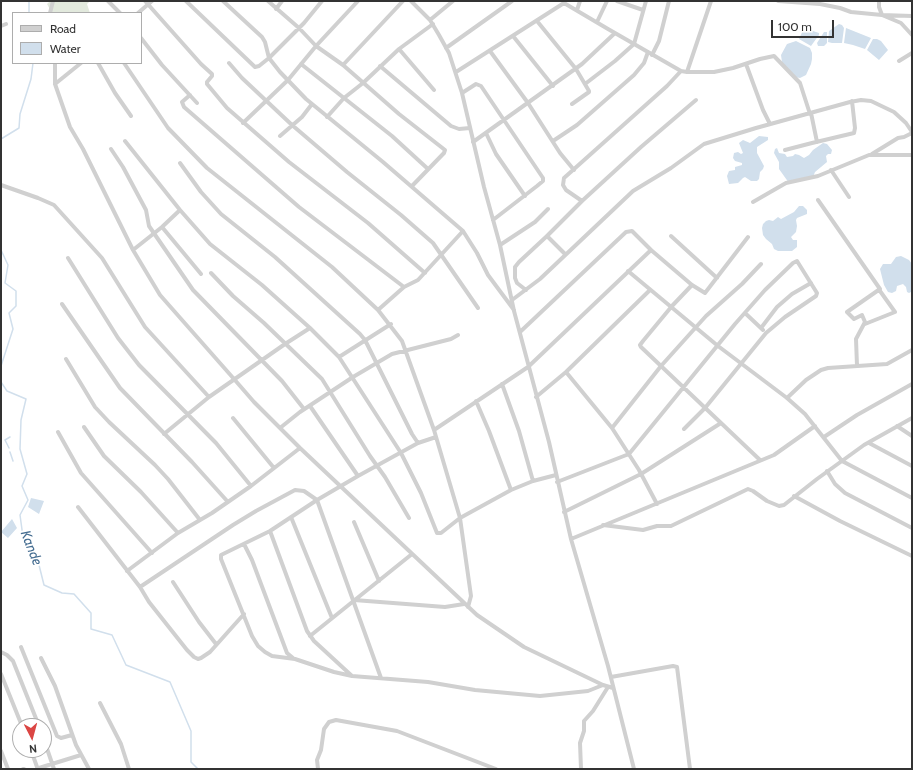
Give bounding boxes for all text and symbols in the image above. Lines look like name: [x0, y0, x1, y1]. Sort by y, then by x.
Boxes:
legend: [12, 12, 142, 64]
scale bar: [773, 12, 836, 38]
text: 100 m: [778, 19, 812, 34]
text: Road: [50, 21, 76, 36]
text: Water: [50, 41, 80, 56]
water label: Kande: [16, 528, 46, 568]
north arrow: [12, 718, 52, 758]
text: N: [29, 742, 38, 756]

